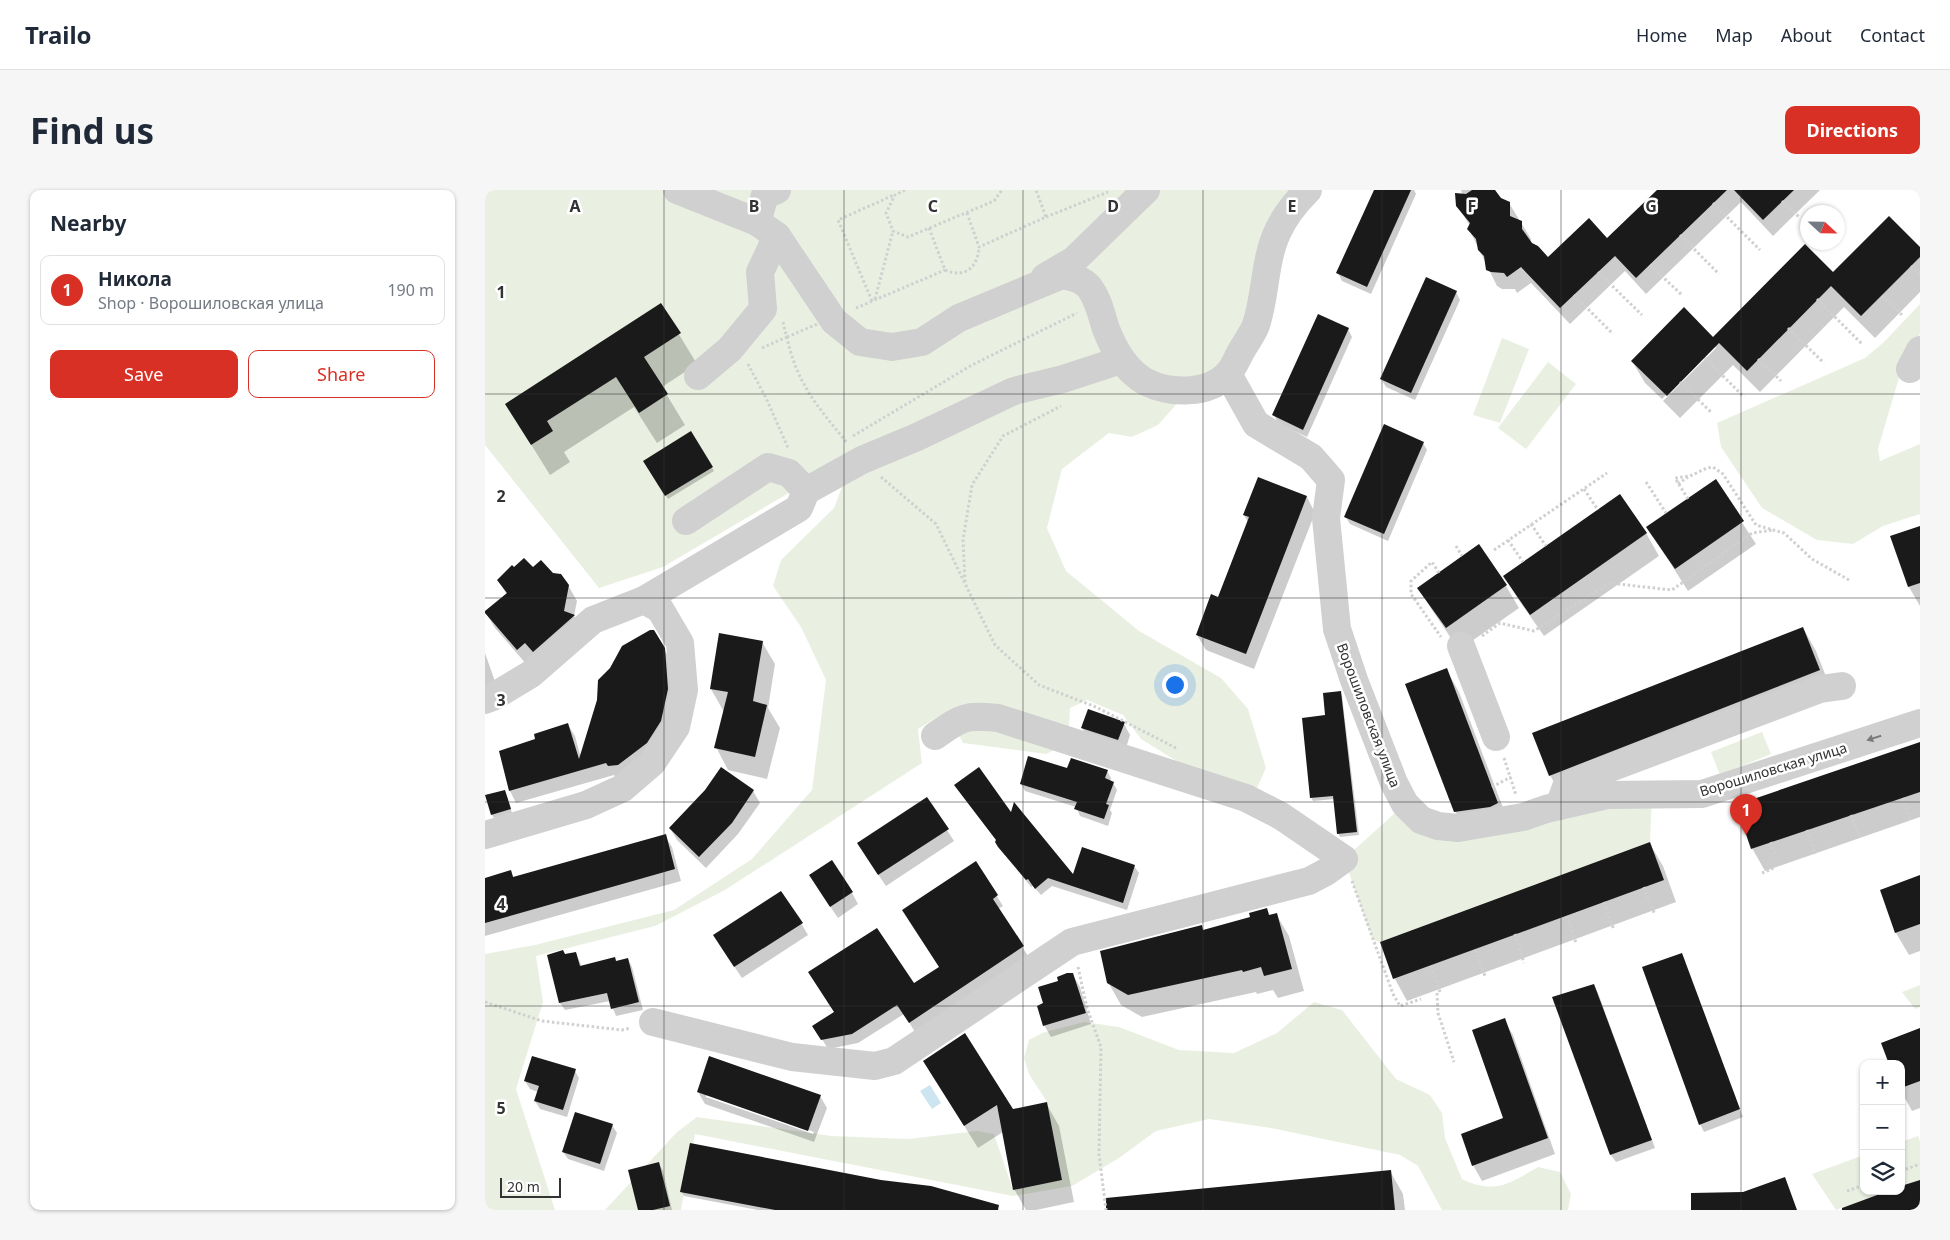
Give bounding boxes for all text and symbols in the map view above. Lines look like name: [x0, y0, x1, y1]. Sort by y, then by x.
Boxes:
text: Trailo: [25, 18, 92, 51]
text: Home: [1636, 23, 1687, 47]
text: Map: [1715, 23, 1753, 47]
text: About: [1781, 23, 1832, 47]
text: Contact: [1860, 23, 1925, 47]
button: Directions: [1785, 106, 1920, 154]
text: Find us: [30, 107, 154, 154]
text: A: [569, 195, 581, 217]
text: B: [749, 195, 759, 217]
text: C: [928, 195, 938, 217]
text: D: [1107, 195, 1119, 217]
text: E: [1288, 195, 1297, 217]
text: F: [1468, 195, 1476, 217]
text: G: [1645, 195, 1657, 217]
north arrow: [1800, 205, 1845, 250]
text: Nearby: [50, 209, 126, 237]
text: Никола: [98, 266, 172, 292]
text: 1: [62, 279, 72, 301]
text: 190 m: [387, 279, 434, 301]
text: 1: [496, 281, 506, 303]
text: Shop · Ворошиловская улица: [98, 292, 324, 314]
button: Save: [50, 350, 238, 398]
button: Share: [248, 350, 435, 398]
text: 2: [496, 485, 506, 507]
street label: Ворошиловская улица: [1333, 640, 1405, 790]
your location: [1162, 672, 1188, 698]
text: 3: [496, 689, 506, 711]
one-way arrow: [1866, 735, 1881, 742]
street label: Ворошиловская улица: [1697, 738, 1849, 800]
pin: 1: [1730, 794, 1762, 835]
text: 4: [496, 893, 506, 915]
map controls: [1860, 1060, 1905, 1195]
button: +: [1860, 1060, 1905, 1105]
text: 5: [496, 1097, 506, 1119]
button: −: [1860, 1105, 1905, 1150]
button: layers: [1860, 1150, 1905, 1195]
scale bar: [500, 1175, 561, 1198]
text: 20 m: [507, 1177, 540, 1196]

